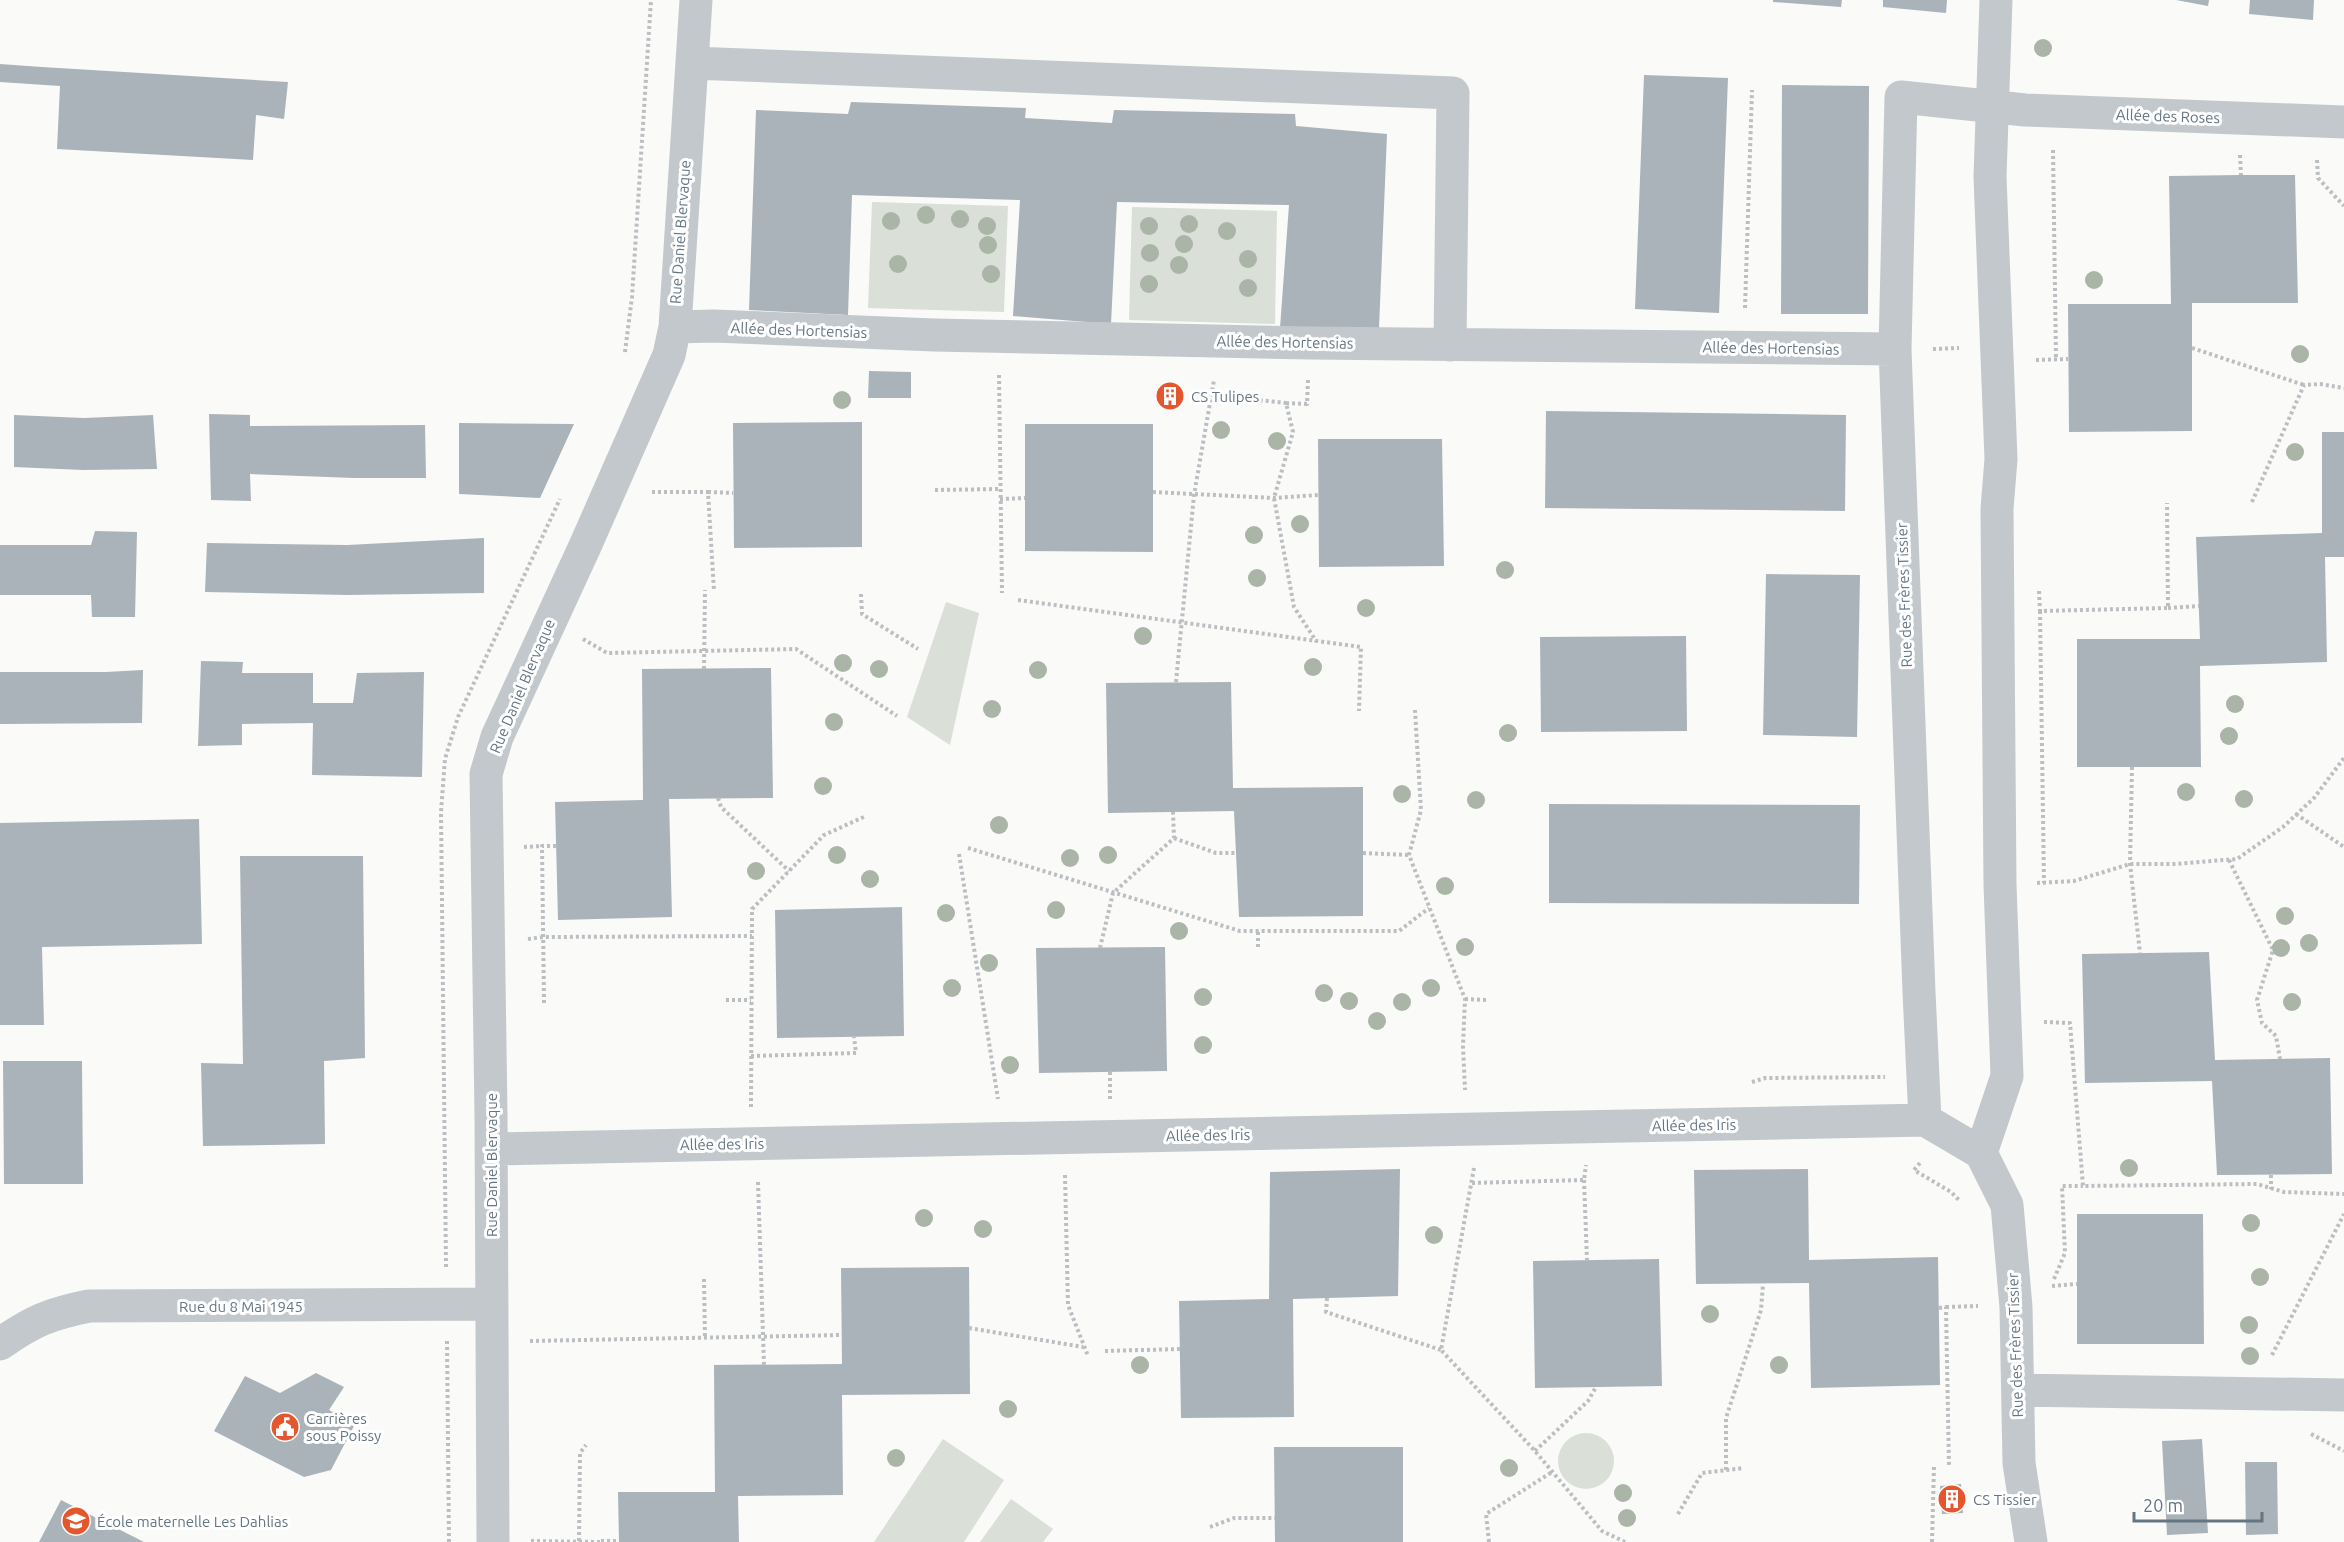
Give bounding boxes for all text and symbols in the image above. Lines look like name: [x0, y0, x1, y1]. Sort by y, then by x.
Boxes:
street label: Allée des Roses: [2116, 106, 2220, 126]
street label: Rue Daniel Blervaque: [666, 159, 694, 305]
street label: Allée des Hortensias: [730, 319, 868, 341]
street label: Allée des Hortensias: [1217, 332, 1353, 352]
street label: Allée des Hortensias: [1703, 338, 1839, 358]
building icon: CS Tulipes: [1154, 380, 1186, 412]
place label: CS Tulipes: [1191, 388, 1259, 405]
street label: Rue des Frères Tissier: [1893, 522, 1915, 668]
street label: Rue Daniel Blervaque: [486, 616, 558, 756]
street label: Rue Daniel Blervaque: [483, 1093, 500, 1237]
street label: Allée des Iris: [1652, 1116, 1736, 1134]
street label: Allée des Iris: [1166, 1126, 1250, 1144]
street label: Allée des Iris: [680, 1135, 764, 1153]
street label: Rue des Frères Tissier: [2004, 1272, 2026, 1418]
street label: Rue du 8 Mai 1945: [179, 1298, 303, 1315]
place label: Carrières sous Poissy: [306, 1410, 381, 1444]
public building icon: Carrières sous Poissy: [269, 1411, 301, 1443]
building icon: CS Tissier: [1936, 1483, 1968, 1515]
scale bar: [2134, 1485, 2262, 1523]
place label: CS Tissier: [1973, 1491, 2037, 1508]
text: 20 m: [2143, 1495, 2183, 1515]
school or university icon: École maternelle Les Dahlias: [60, 1505, 92, 1537]
place label: École maternelle Les Dahlias: [97, 1513, 288, 1530]

